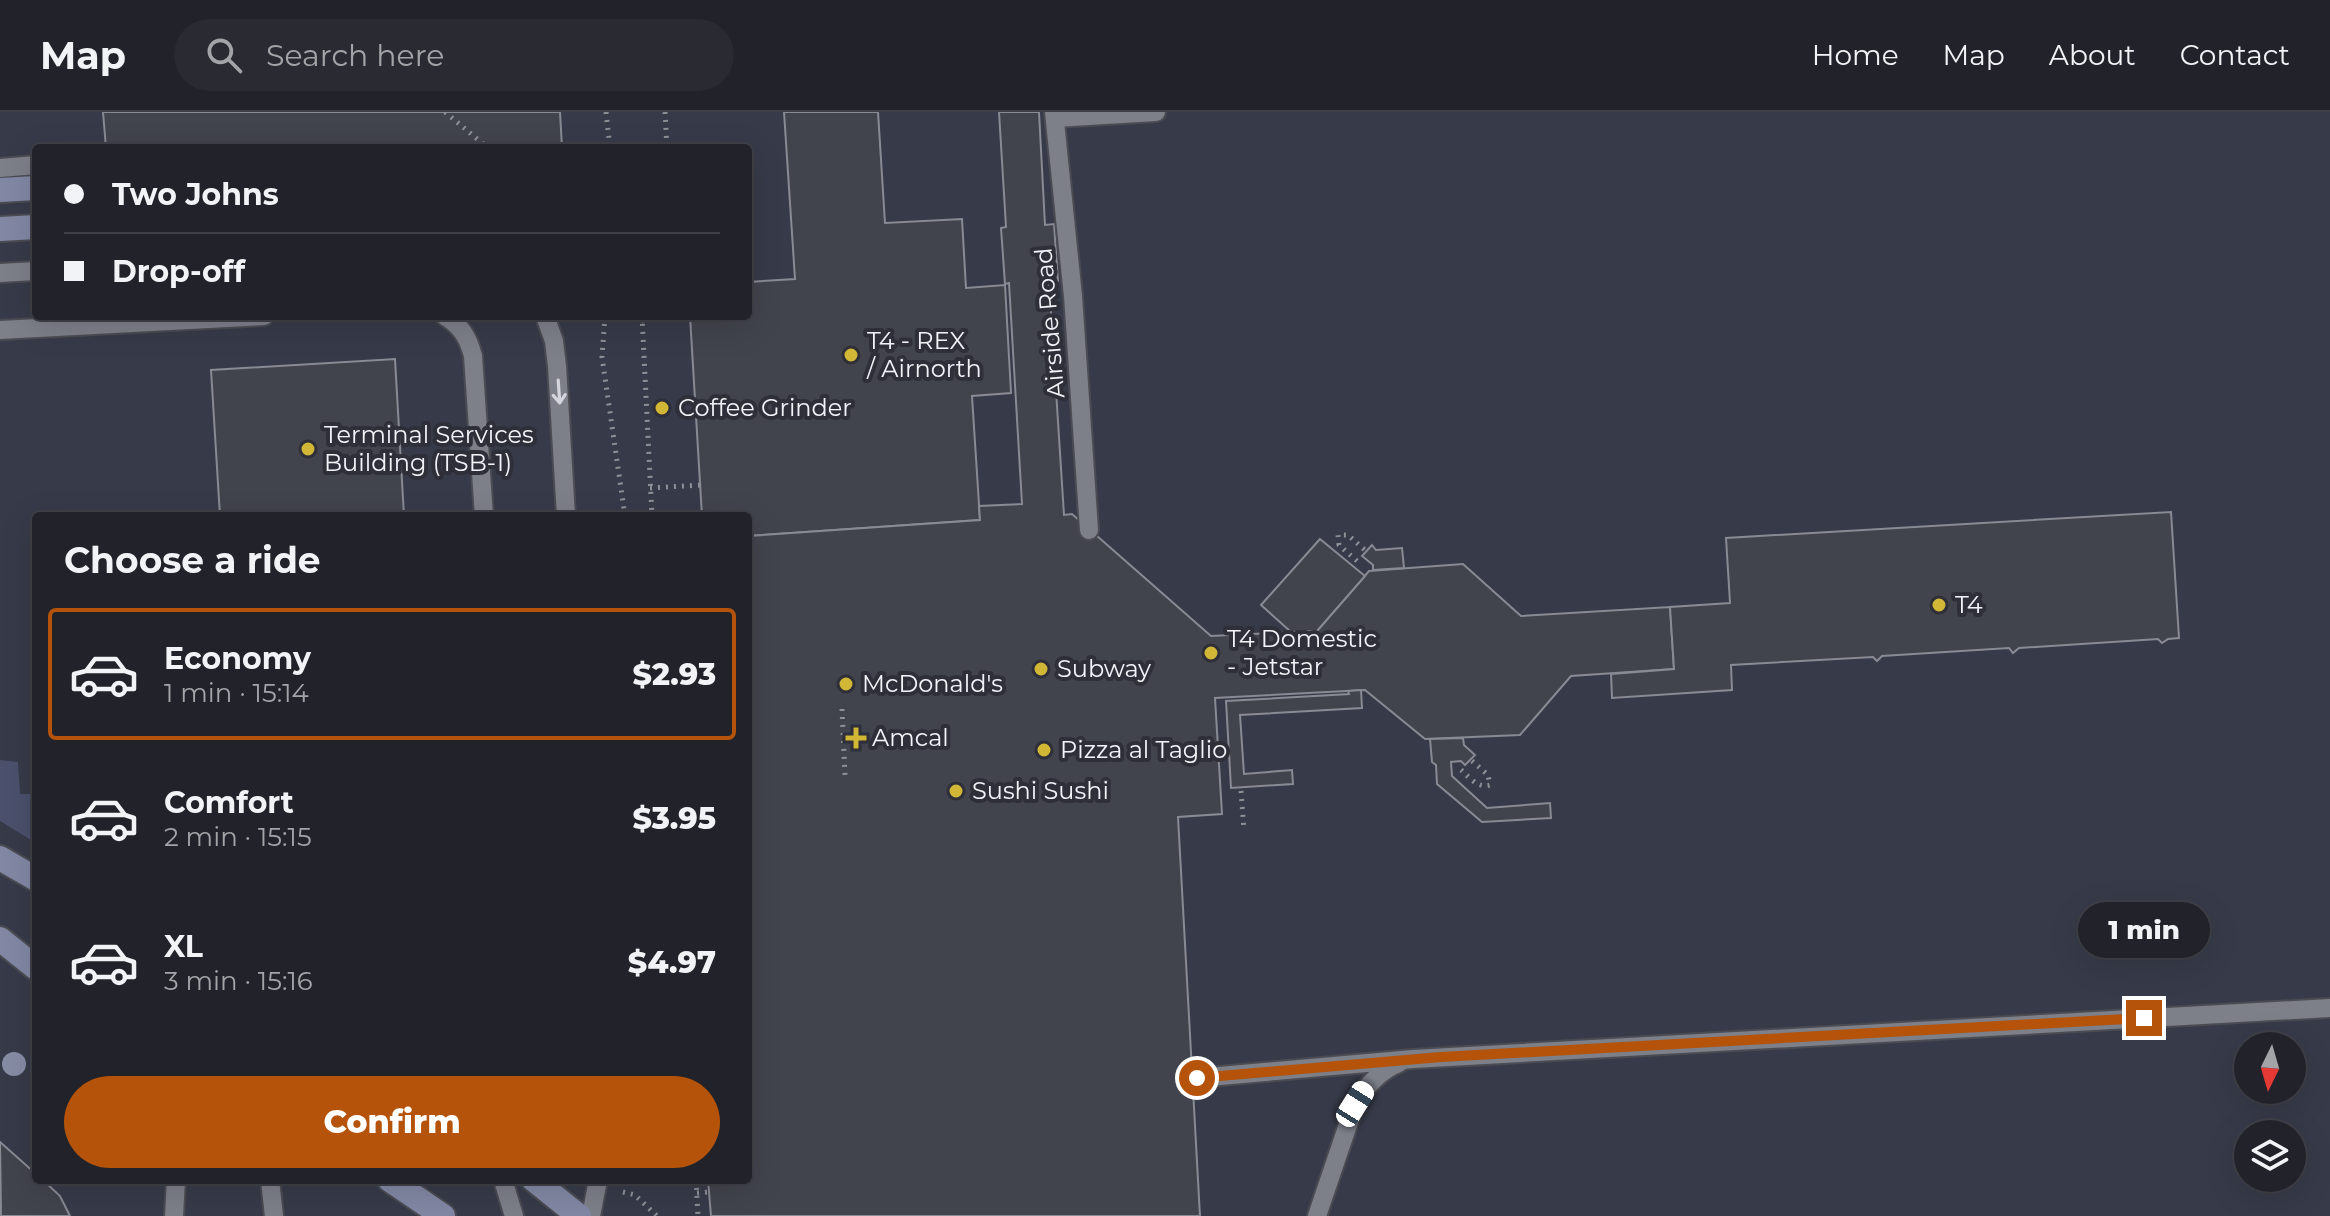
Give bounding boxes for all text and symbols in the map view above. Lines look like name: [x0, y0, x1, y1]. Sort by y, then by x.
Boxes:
search box: [174, 19, 734, 91]
text: Map: [40, 32, 126, 79]
icon: search: [202, 33, 246, 77]
text: Search here: [266, 37, 444, 74]
text: Home: [1812, 38, 1899, 72]
text: Map: [1943, 38, 2005, 72]
text: About: [2049, 38, 2136, 72]
text: Contact: [2180, 38, 2290, 72]
text: Two Johns: [112, 176, 279, 213]
street label: Airside Road: [1028, 246, 1071, 400]
text: Drop-off: [112, 253, 245, 290]
place label: T4 - REX / Airnorth: [866, 326, 982, 383]
marker: T4 - REX / Airnorth: [842, 346, 860, 364]
one-way arrow: [552, 378, 567, 405]
place label: Coffee Grinder: [678, 393, 852, 422]
marker: Coffee Grinder: [653, 399, 671, 417]
place label: Terminal Services Building (TSB-1): [324, 420, 534, 477]
marker: Terminal Services Building (TSB-1): [299, 440, 317, 458]
text: Choose a ride: [64, 538, 321, 582]
place label: T4: [1955, 590, 1983, 619]
marker: T4: [1930, 596, 1948, 614]
place label: T4 Domestic - Jetstar: [1227, 624, 1377, 681]
icon: car: [68, 638, 140, 710]
text: Economy: [164, 640, 311, 677]
marker: T4 Domestic - Jetstar: [1202, 644, 1220, 662]
place label: Subway: [1057, 654, 1151, 683]
text: $2.93: [633, 656, 716, 693]
marker: Subway: [1032, 660, 1050, 678]
place label: McDonald's: [862, 669, 1003, 698]
marker: McDonald's: [837, 675, 855, 693]
text: 1 min · 15:14: [164, 677, 309, 709]
place label: Amcal: [872, 723, 949, 752]
marker: Amcal: [847, 729, 865, 747]
place label: Pizza al Taglio: [1060, 735, 1227, 764]
marker: Pizza al Taglio: [1035, 741, 1053, 759]
place label: Sushi Sushi: [972, 776, 1109, 805]
icon: car: [68, 782, 140, 854]
marker: Sushi Sushi: [947, 782, 965, 800]
text: Comfort: [164, 784, 294, 821]
text: $3.95: [632, 800, 716, 837]
text: 2 min · 15:15: [164, 821, 312, 853]
callout: 1 min: [2078, 902, 2210, 958]
text: 1 min: [2108, 914, 2180, 946]
icon: car: [68, 926, 140, 998]
text: XL: [164, 928, 203, 965]
text: $4.97: [628, 944, 716, 981]
text: 3 min · 15:16: [164, 965, 313, 997]
route end: [2126, 1000, 2162, 1036]
north arrow: [2234, 1032, 2306, 1104]
map controls: [2234, 1032, 2306, 1192]
route start: [1179, 1060, 1215, 1096]
button: Confirm: [64, 1076, 720, 1168]
car: [1332, 1077, 1378, 1131]
button: layers: [2234, 1120, 2306, 1192]

